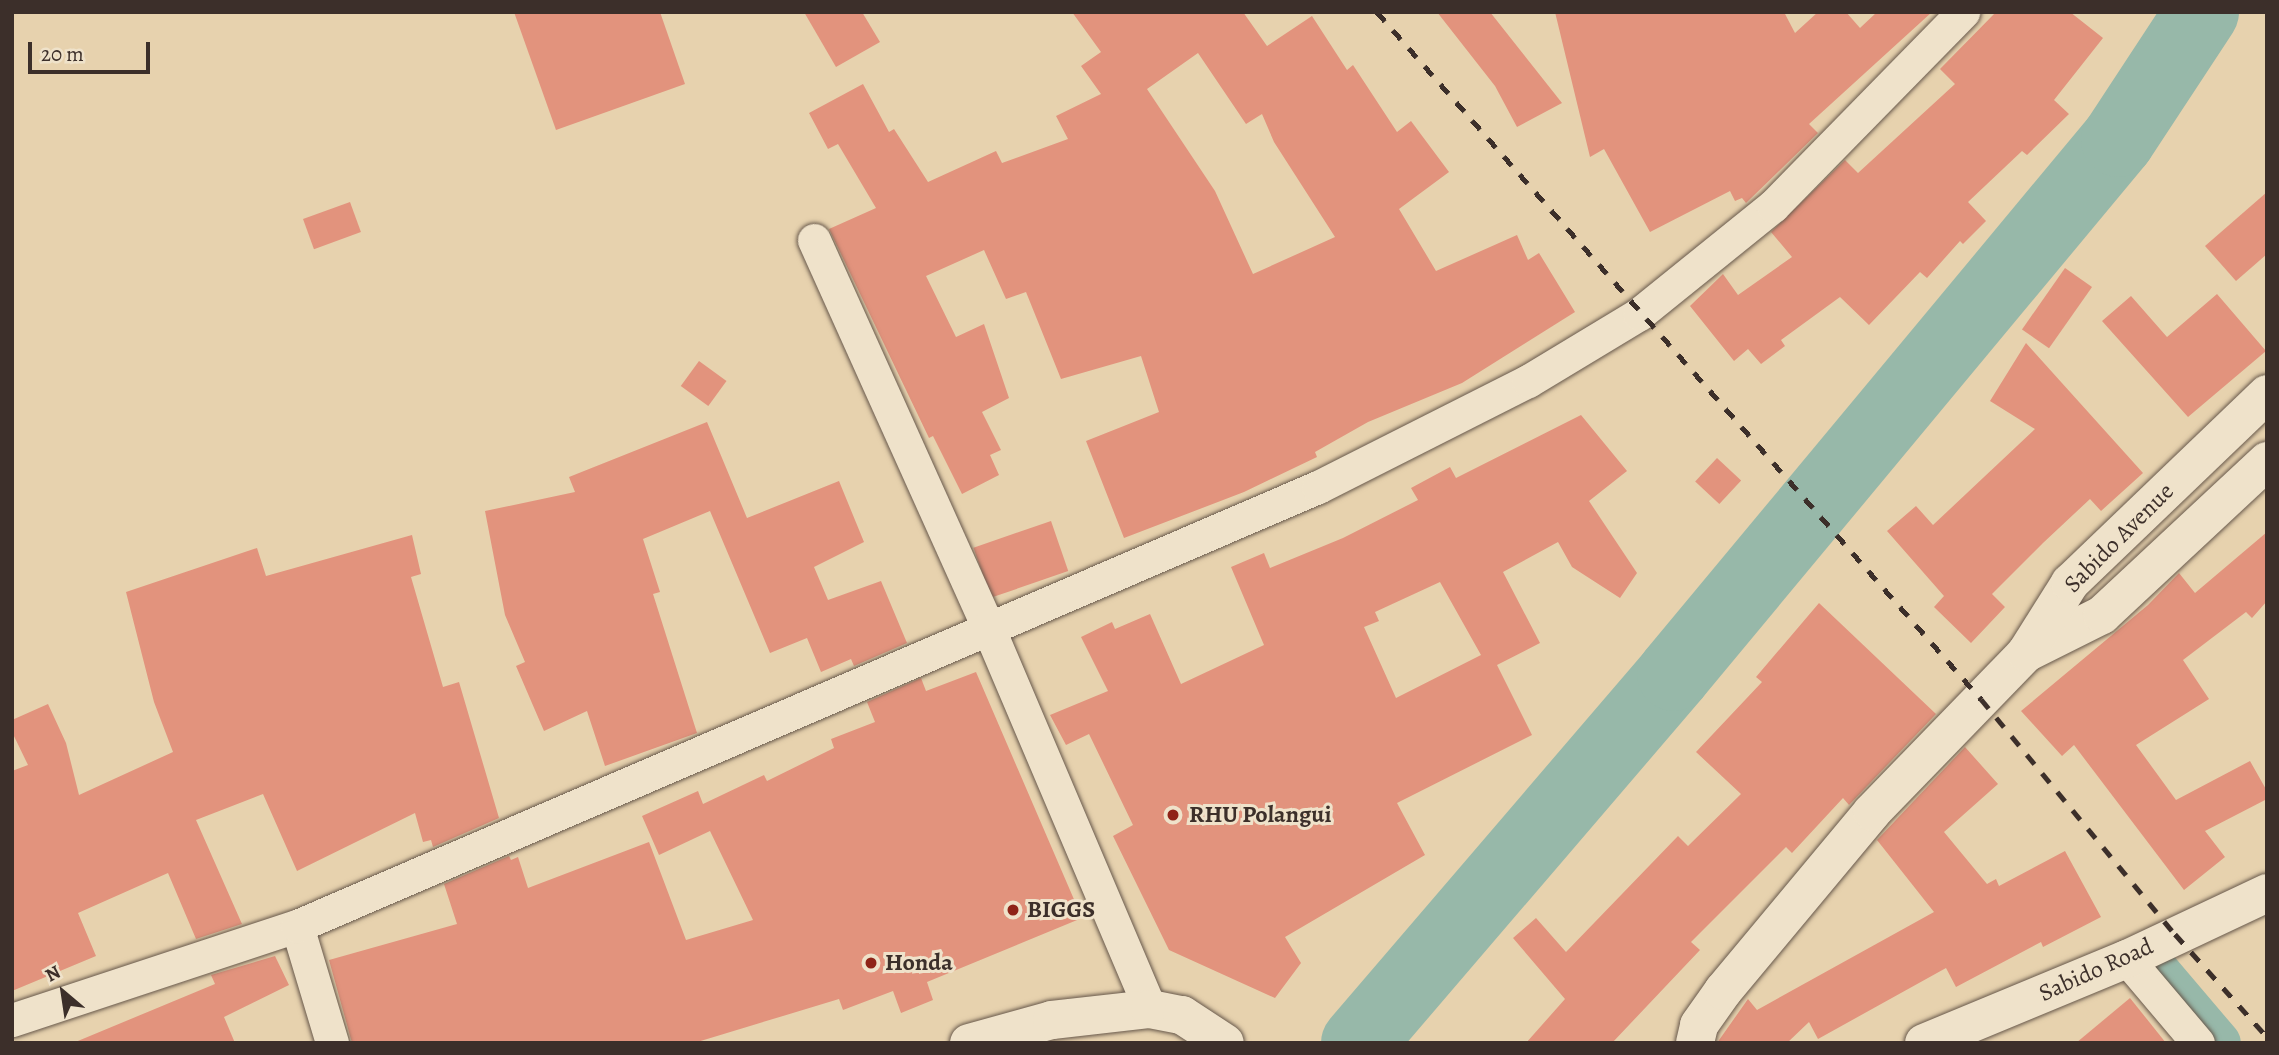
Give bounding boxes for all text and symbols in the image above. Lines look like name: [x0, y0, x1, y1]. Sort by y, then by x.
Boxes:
scale bar: [32, 28, 154, 72]
text: 20 m: [41, 40, 84, 68]
street label: Sabido Avenue: [2058, 477, 2180, 599]
place label: RHU Polangui: [1189, 801, 1331, 829]
marker: RHU Polangui: [1163, 805, 1183, 825]
place label: BIGGS: [1027, 896, 1095, 924]
marker: BIGGS: [1005, 902, 1021, 918]
street label: Sabido Road: [2034, 932, 2158, 1008]
place label: Honda: [885, 949, 953, 977]
marker: Honda: [863, 955, 879, 971]
north arrow: [28, 957, 98, 1027]
text: N: [40, 959, 65, 988]

